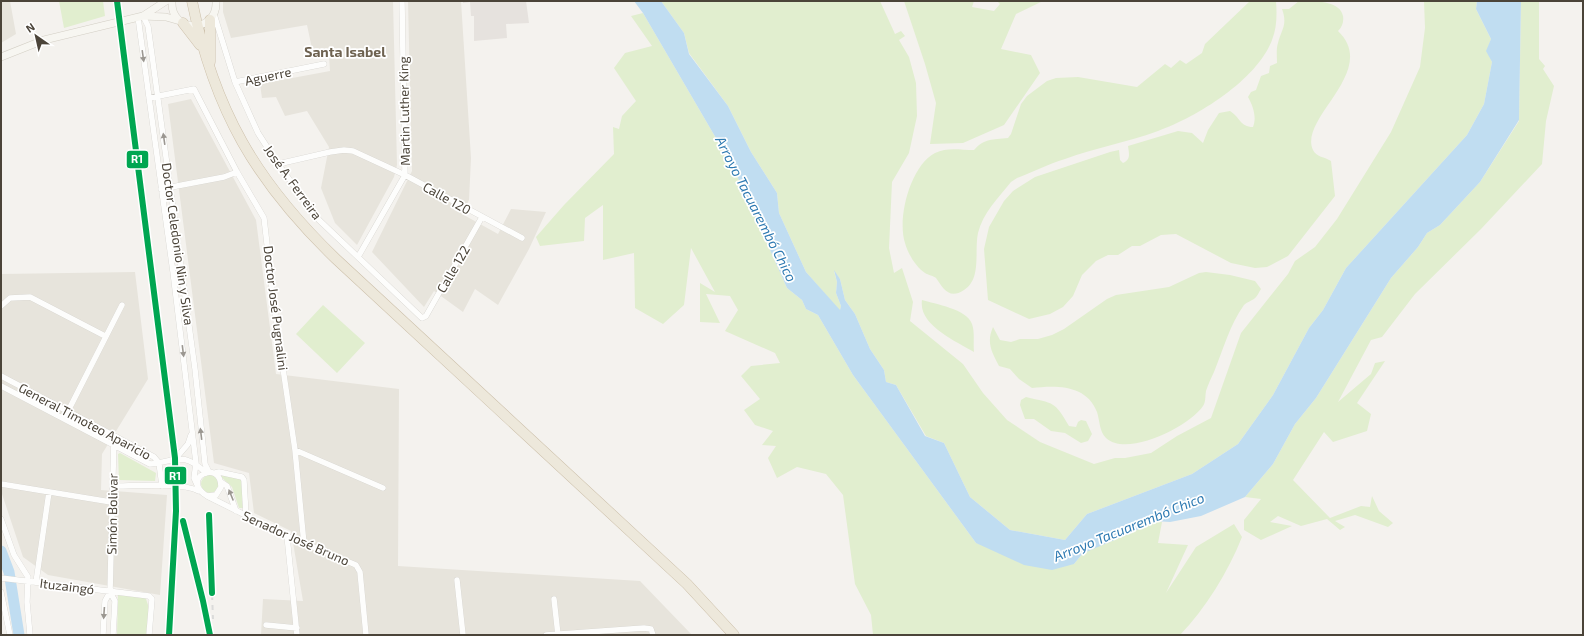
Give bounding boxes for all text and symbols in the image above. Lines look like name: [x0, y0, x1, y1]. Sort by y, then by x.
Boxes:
north arrow: [16, 16, 56, 56]
text: N: [23, 20, 37, 35]
district label: Santa Isabel: [304, 43, 386, 60]
one-way arrow: [140, 50, 146, 62]
street label: Martin Luther King: [395, 56, 413, 166]
street label: Aguerre: [243, 63, 293, 89]
water label: Arroyo Tacuarembó Chico: [712, 132, 801, 285]
one-way arrow: [161, 133, 167, 145]
street label: José A. Ferreira: [261, 141, 325, 223]
line badge: R1: [126, 150, 149, 169]
text: R1: [131, 152, 143, 165]
street label: Doctor Celedonio Nin y Silva: [159, 162, 197, 326]
street label: Calle 120: [420, 178, 474, 218]
street label: Calle 122: [433, 243, 473, 295]
street label: Doctor José Pugnalini: [260, 245, 292, 371]
one-way arrow: [180, 345, 186, 358]
street label: General Timoteo Aparicio: [16, 379, 154, 463]
one-way arrow: [198, 428, 204, 440]
line badge: R1: [164, 466, 187, 485]
text: R1: [169, 469, 181, 482]
street label: Simón Bolivar: [103, 473, 121, 555]
one-way arrow: [227, 488, 233, 500]
water label: Arroyo Tacuarembó Chico: [1050, 488, 1207, 565]
street label: Senador José Bruno: [240, 507, 352, 569]
street label: Ituzaingó: [39, 575, 95, 597]
one-way arrow: [101, 607, 108, 619]

